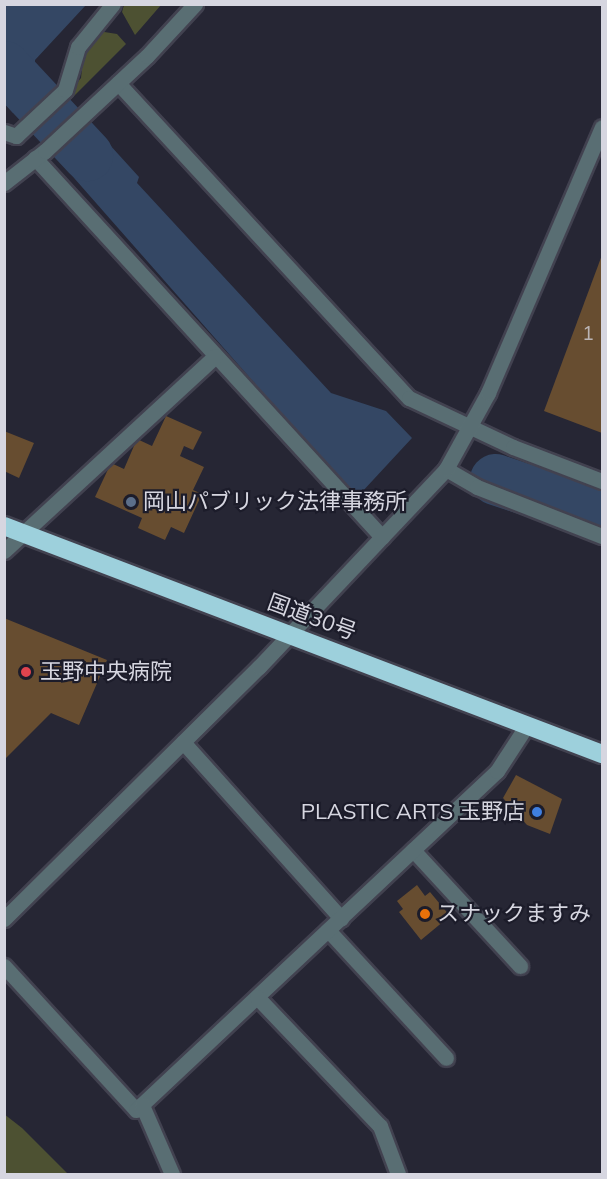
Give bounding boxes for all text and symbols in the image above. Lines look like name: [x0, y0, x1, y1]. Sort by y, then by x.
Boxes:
house number: 1: [582, 320, 594, 344]
place label: 岡山パブリック法律事務所: [143, 489, 407, 515]
marker: 岡山パブリック法律事務所: [124, 495, 138, 509]
street label: 国道30号: [264, 589, 360, 645]
place label: 玉野中央病院: [40, 659, 172, 685]
marker: 玉野中央病院: [17, 663, 35, 681]
place label: PLASTIC ARTS 玉野店: [301, 799, 525, 825]
marker: PLASTIC ARTS 玉野店: [530, 805, 544, 819]
place label: スナックますみ: [437, 901, 591, 927]
marker: スナックますみ: [418, 907, 432, 921]

